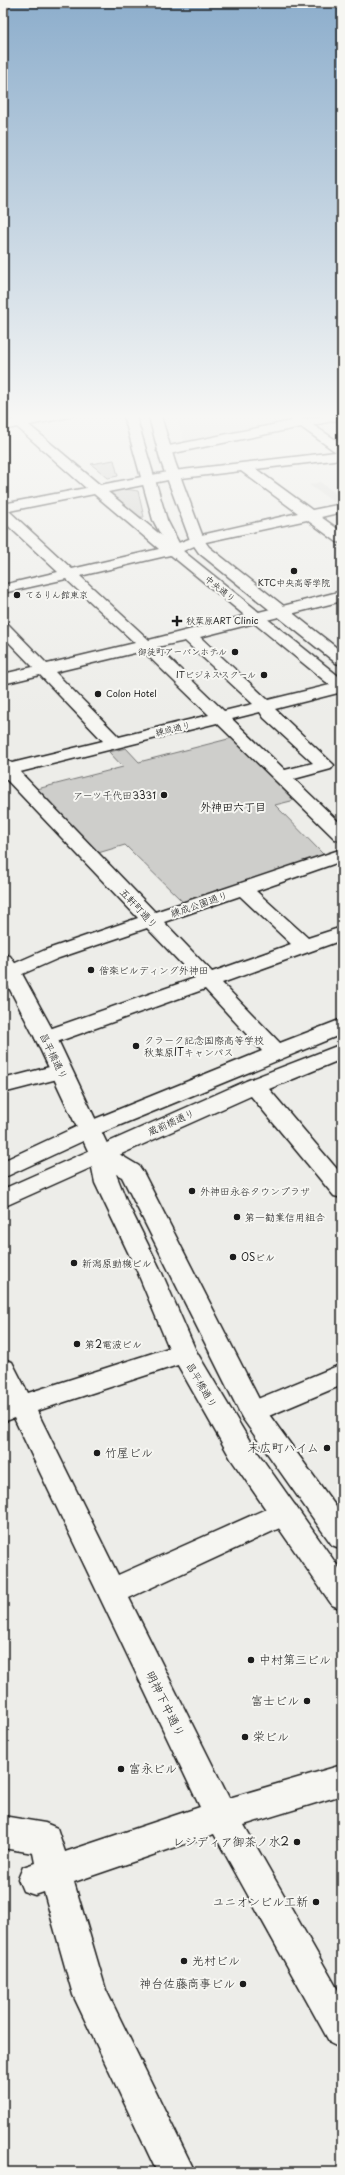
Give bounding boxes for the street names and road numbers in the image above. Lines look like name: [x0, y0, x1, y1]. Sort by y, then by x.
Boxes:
street label: 中央通り: [202, 571, 239, 605]
street label: 練成通り: [154, 717, 192, 739]
street label: 五軒町通り: [117, 884, 162, 931]
street label: 練成公園通り: [168, 887, 230, 920]
street label: 昌平橋通り: [37, 1030, 72, 1082]
street label: 蔵前橋通り: [145, 1105, 197, 1139]
street label: 昌平橋通り: [183, 1359, 221, 1410]
street label: 明神下中通り: [142, 1667, 190, 1740]

